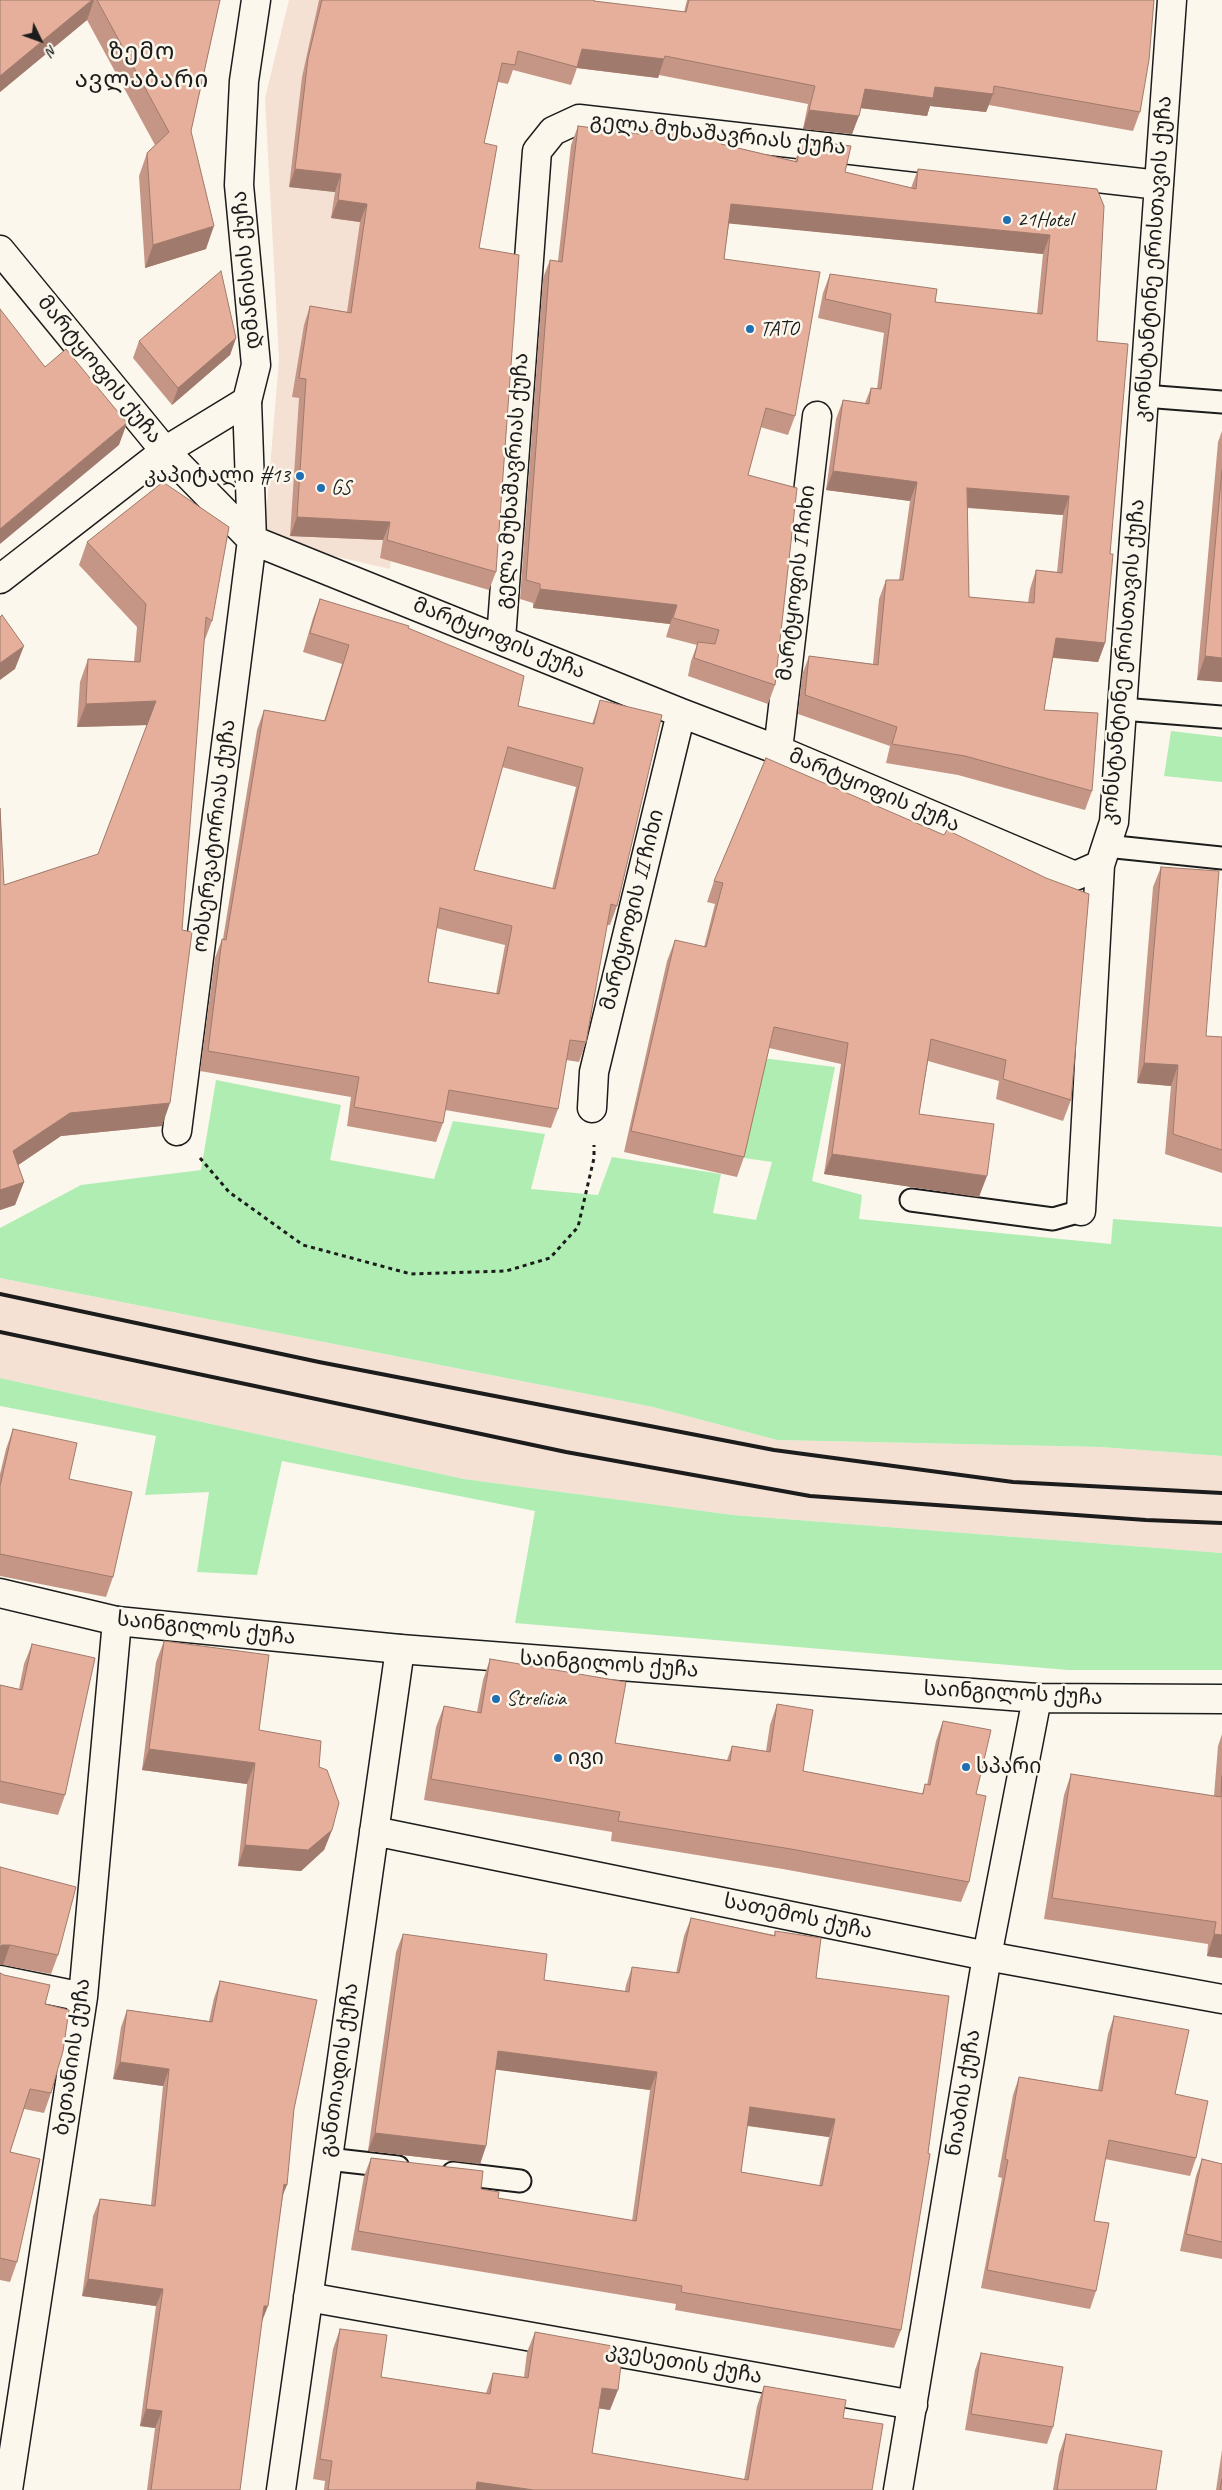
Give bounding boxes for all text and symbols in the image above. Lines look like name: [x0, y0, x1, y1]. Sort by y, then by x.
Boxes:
north arrow: [15, 15, 65, 65]
district label: ზემო ავლაბარი: [74, 39, 210, 95]
text: N: [42, 41, 61, 59]
street label: კონსტანტინე ერისთავის ქუჩა: [1130, 95, 1178, 423]
street label: გელა მუხაშავრიას ქუჩა: [589, 109, 847, 161]
street label: დმანისის ქუჩა: [228, 190, 266, 350]
place label: 21Hotel: [1017, 207, 1072, 233]
marker: 21Hotel: [1001, 214, 1013, 226]
street label: მარტყოფის ქუჩა: [31, 291, 167, 449]
place label: TATO: [760, 316, 798, 342]
marker: TATO: [744, 323, 756, 335]
street label: გელა მუხაშავრიას ქუჩა: [491, 352, 535, 610]
place label: კაპიტალი #13: [144, 463, 290, 489]
marker: კაპიტალი #13: [294, 470, 306, 482]
place label: GS: [331, 475, 351, 501]
marker: GS: [315, 482, 327, 494]
street label: მარტყოფის I ჩიხი: [772, 484, 822, 682]
street label: კონსტანტინე ერისთავის ქუჩა: [1097, 498, 1151, 826]
street label: მარტყოფის ქუჩა: [409, 593, 589, 685]
street label: ობსერვატორიას ქუჩა: [188, 718, 242, 954]
street label: მარტყოფის ქუჩა: [785, 744, 963, 838]
street label: მარტყოფის II ჩიხი: [596, 807, 670, 1013]
street label: საინგილოს ქუჩა: [116, 1607, 296, 1651]
street label: საინგილოს ქუჩა: [519, 1646, 699, 1684]
street label: საინგილოს ქუჩა: [923, 1677, 1103, 1711]
place label: Strelicia: [506, 1686, 566, 1712]
marker: Strelicia: [490, 1693, 502, 1705]
place label: ივი: [568, 1745, 604, 1771]
marker: ივი: [552, 1752, 564, 1764]
place label: სპარი: [976, 1754, 1041, 1780]
marker: სპარი: [960, 1761, 972, 1773]
street label: სათემოს ქუჩა: [721, 1889, 875, 1945]
street label: ბეთანიის ქუჩა: [49, 1977, 97, 2137]
street label: განთიადის ქუჩა: [315, 1981, 365, 2159]
street label: ნიაბის ქუჩა: [942, 2028, 986, 2158]
street label: კვესეთის ქუჩა: [604, 2338, 764, 2390]

